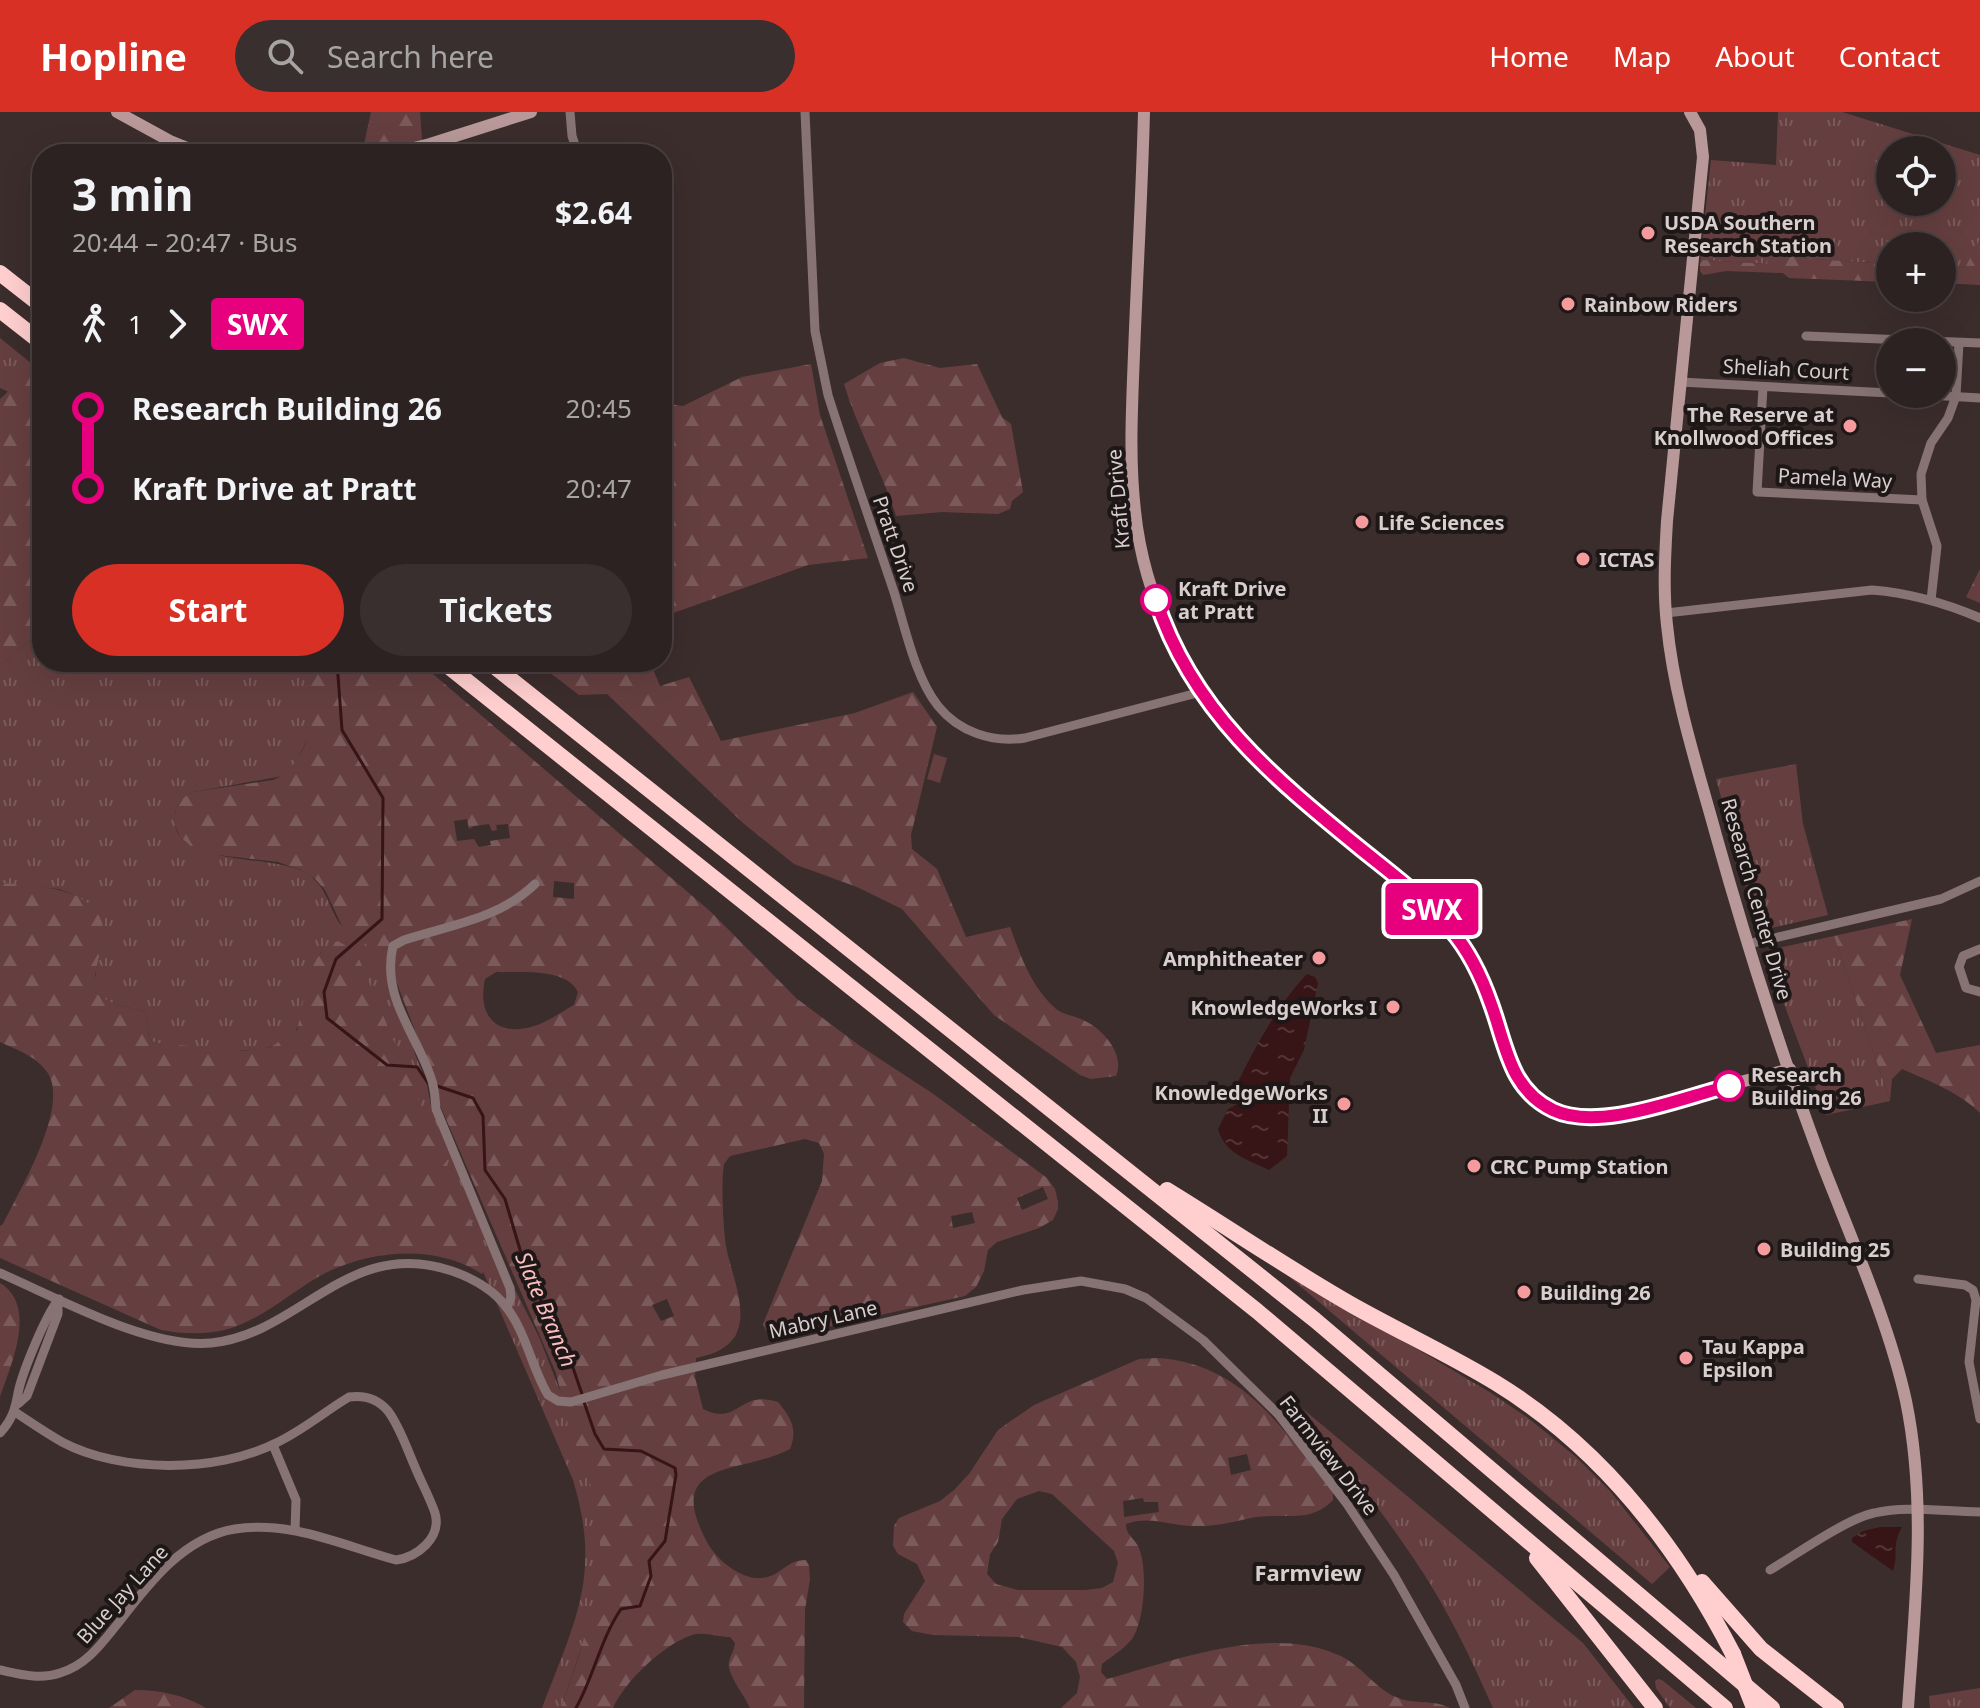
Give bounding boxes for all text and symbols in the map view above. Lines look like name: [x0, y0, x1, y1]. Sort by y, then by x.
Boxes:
search box: [235, 20, 795, 92]
text: Hopline: [40, 30, 187, 82]
icon: search: [263, 34, 307, 78]
text: Search here: [327, 36, 494, 77]
text: Home: [1489, 37, 1569, 75]
text: Map: [1613, 37, 1671, 75]
text: About: [1715, 37, 1795, 75]
text: Contact: [1839, 37, 1940, 75]
map controls: [1876, 136, 1956, 408]
button: locate: [1876, 136, 1956, 216]
text: 3 min: [72, 164, 193, 224]
text: $2.64: [555, 192, 632, 233]
place label: USDA Southern Research Station: [1664, 209, 1832, 259]
text: 20:44 – 20:47 · Bus: [72, 224, 297, 260]
marker: USDA Southern Research Station: [1639, 224, 1657, 242]
button: +: [1876, 232, 1956, 312]
place label: Rainbow Riders: [1584, 291, 1738, 318]
marker: Rainbow Riders: [1559, 295, 1577, 313]
icon: walk: [72, 302, 116, 346]
icon: forward: [155, 302, 199, 346]
text: SWX: [227, 305, 288, 343]
text: 1: [128, 306, 143, 342]
button: −: [1876, 328, 1956, 408]
street label: Sheliah Court: [1722, 352, 1850, 386]
text: Research Building 26: [132, 388, 442, 429]
text: 20:45: [566, 390, 632, 426]
place label: The Reserve at Knollwood Offices: [1654, 401, 1834, 451]
marker: The Reserve at Knollwood Offices: [1841, 417, 1859, 435]
street label: Kraft Drive: [1100, 448, 1136, 550]
street label: Pamela Way: [1777, 462, 1894, 495]
text: Kraft Drive at Pratt: [132, 468, 417, 509]
text: 20:47: [566, 470, 632, 506]
street label: Pratt Drive: [867, 492, 925, 596]
place label: Life Sciences: [1378, 509, 1505, 536]
marker: Life Sciences: [1353, 513, 1371, 531]
place label: ICTAS: [1599, 546, 1655, 573]
marker: ICTAS: [1574, 550, 1592, 568]
button: Start: [72, 564, 344, 656]
button: Tickets: [360, 564, 632, 656]
place label: Kraft Drive at Pratt: [1178, 575, 1286, 625]
marker: Kraft Drive at Pratt: [1141, 585, 1171, 615]
street label: Research Center Drive: [1715, 795, 1799, 1003]
line badge: SWX: [1386, 883, 1478, 935]
text: SWX: [1401, 890, 1463, 928]
place label: Amphitheater: [1163, 945, 1303, 972]
marker: Amphitheater: [1310, 949, 1328, 967]
place label: KnowledgeWorks I: [1191, 994, 1377, 1021]
marker: KnowledgeWorks I: [1384, 998, 1402, 1016]
place label: Research Building 26: [1751, 1061, 1862, 1111]
marker: Research Building 26: [1714, 1071, 1744, 1101]
place label: KnowledgeWorks II: [1155, 1079, 1328, 1129]
marker: KnowledgeWorks II: [1335, 1095, 1353, 1113]
place label: CRC Pump Station: [1490, 1153, 1669, 1180]
marker: CRC Pump Station: [1465, 1157, 1483, 1175]
place label: Building 25: [1780, 1236, 1891, 1263]
marker: Building 25: [1755, 1240, 1773, 1258]
water label: Slate Branch: [509, 1247, 585, 1371]
place label: Building 26: [1540, 1279, 1651, 1306]
marker: Building 26: [1515, 1283, 1533, 1301]
street label: Mabry Lane: [766, 1293, 880, 1345]
place label: Tau Kappa Epsilon: [1702, 1333, 1805, 1383]
marker: Tau Kappa Epsilon: [1677, 1349, 1695, 1367]
street label: Farmview Drive: [1274, 1390, 1384, 1520]
street label: Blue Jay Lane: [70, 1539, 174, 1649]
district label: Farmview: [1254, 1557, 1362, 1587]

